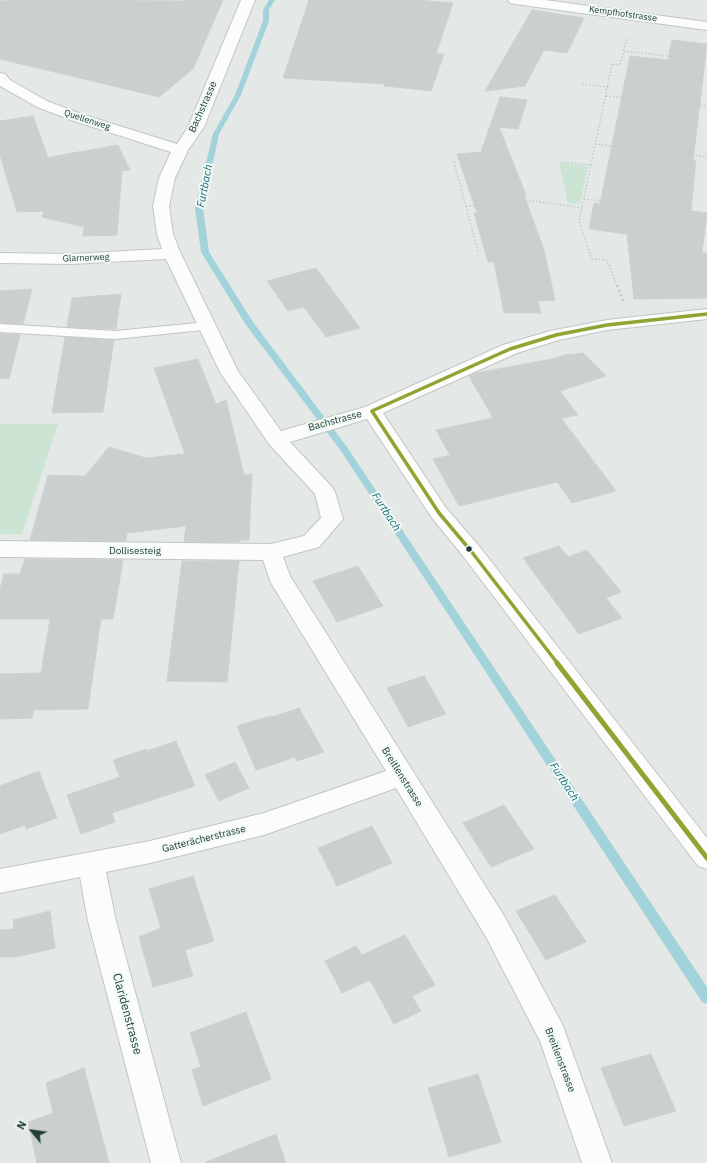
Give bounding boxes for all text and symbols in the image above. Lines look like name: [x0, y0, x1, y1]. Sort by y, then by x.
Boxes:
street label: Kempfhofstrasse: [588, 4, 658, 24]
street label: Bachstrasse: [186, 79, 220, 135]
street label: Quellenweg: [63, 107, 111, 133]
water label: Furtbach: [194, 163, 216, 209]
street label: Glarnerweg: [62, 252, 110, 264]
street label: Bachstrasse: [307, 408, 363, 434]
water label: Furtbach: [369, 490, 403, 534]
unlabelled marker: [464, 544, 474, 554]
street label: Dollisesteig: [109, 545, 161, 557]
street label: Breitlenstrasse: [379, 745, 425, 809]
water label: Furtbach: [547, 760, 581, 804]
street label: Gatterächerstrasse: [161, 823, 247, 855]
street label: Claridenstrasse: [109, 972, 145, 1056]
street label: Breitlenstrasse: [542, 1026, 578, 1094]
north arrow: [12, 1111, 52, 1151]
text: N: [13, 1118, 30, 1132]

